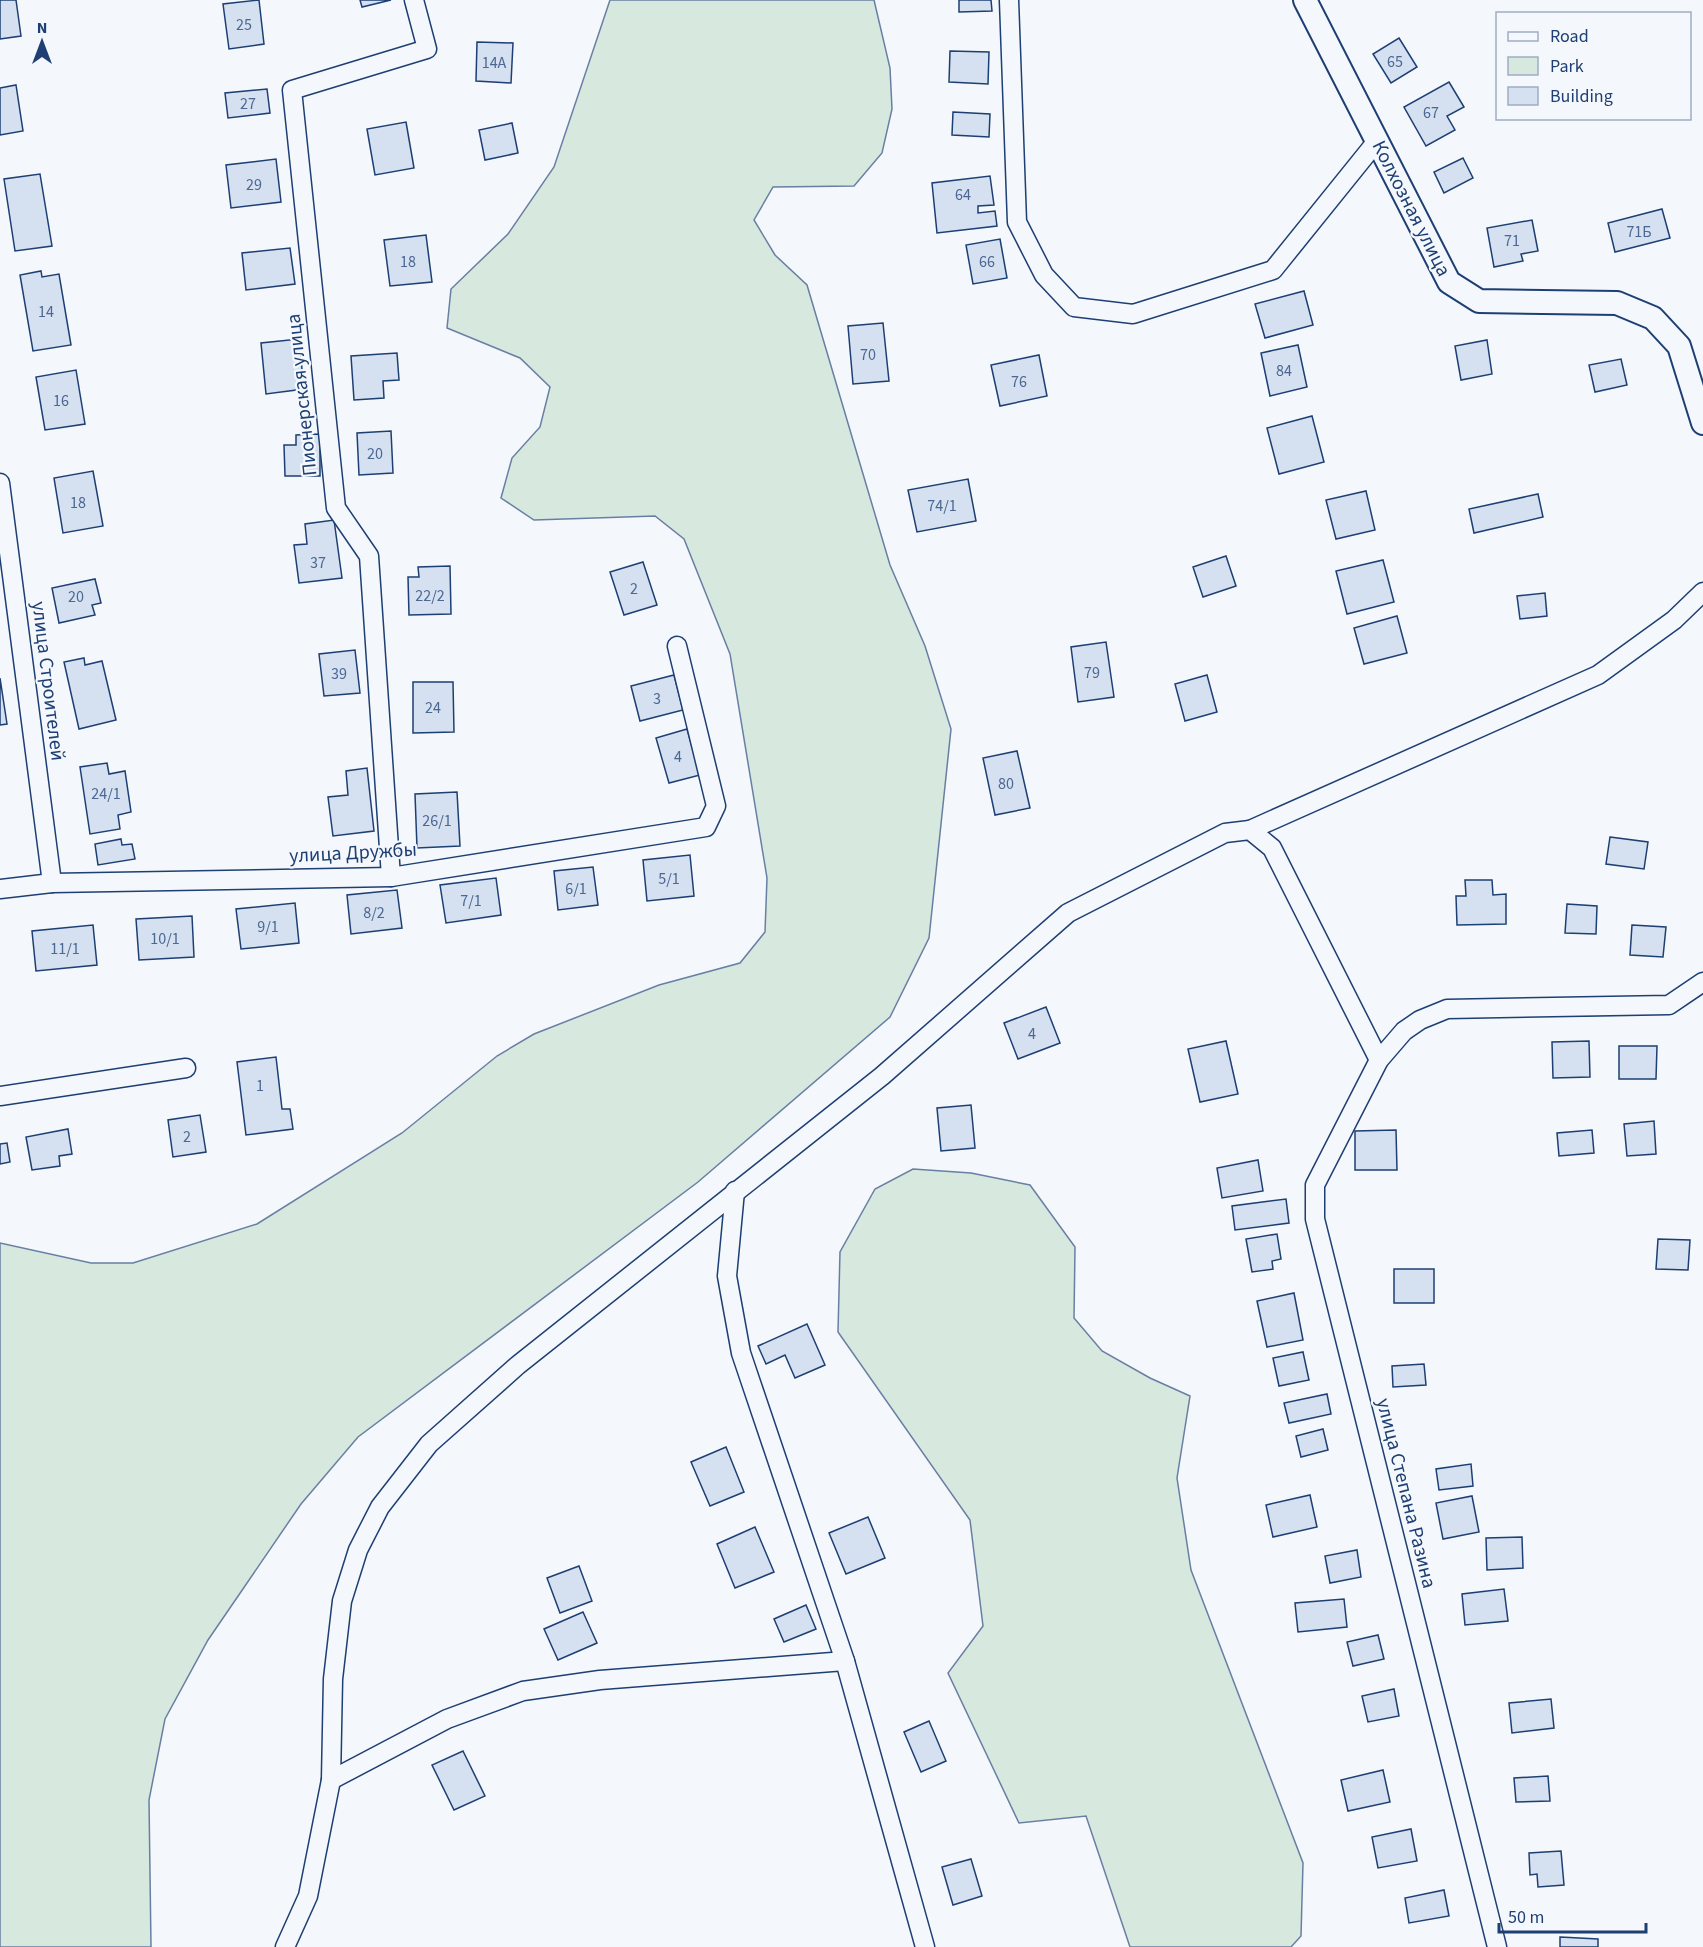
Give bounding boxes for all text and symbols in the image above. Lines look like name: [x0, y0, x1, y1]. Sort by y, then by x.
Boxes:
north arrow: [12, 12, 72, 72]
legend: [1496, 12, 1691, 120]
house number: 25: [236, 14, 252, 36]
text: N: [37, 17, 47, 39]
text: Road: [1550, 24, 1589, 49]
house number: 65: [1387, 51, 1403, 73]
house number: 14A: [482, 52, 507, 74]
text: Park: [1550, 54, 1584, 79]
text: Building: [1550, 84, 1613, 109]
house number: 27: [240, 93, 256, 115]
house number: 67: [1423, 102, 1439, 124]
street label: Колхозная улица: [1365, 136, 1457, 281]
house number: 29: [246, 174, 262, 196]
house number: 64: [955, 184, 971, 206]
house number: 71Б: [1626, 221, 1652, 243]
house number: 71: [1504, 230, 1520, 252]
house number: 18: [400, 251, 416, 273]
house number: 66: [979, 251, 995, 273]
house number: 14: [38, 301, 54, 323]
street label: Пионерская улица: [280, 312, 324, 477]
house number: 70: [860, 344, 876, 366]
house number: 84: [1276, 360, 1292, 382]
house number: 76: [1011, 371, 1027, 393]
house number: 16: [53, 390, 69, 412]
house number: 20: [367, 443, 383, 465]
house number: 18: [70, 492, 86, 514]
house number: 74/1: [927, 495, 957, 517]
house number: 37: [310, 552, 326, 574]
house number: 2: [630, 578, 638, 600]
house number: 22/2: [415, 585, 445, 607]
house number: 20: [68, 586, 84, 608]
street label: улица Строителей: [24, 600, 72, 762]
house number: 79: [1084, 662, 1100, 684]
house number: 39: [331, 663, 347, 685]
house number: 3: [653, 688, 661, 710]
house number: 24: [425, 697, 441, 719]
house number: 4: [674, 746, 682, 768]
house number: 80: [998, 773, 1014, 795]
house number: 24/1: [91, 783, 121, 805]
house number: 26/1: [422, 810, 452, 832]
street label: улица Дружбы: [289, 836, 418, 870]
house number: 5/1: [658, 868, 680, 890]
house number: 6/1: [565, 878, 587, 900]
house number: 7/1: [460, 890, 482, 912]
house number: 8/2: [363, 902, 385, 924]
house number: 9/1: [257, 916, 279, 938]
house number: 10/1: [150, 928, 180, 950]
house number: 11/1: [50, 938, 80, 960]
house number: 4: [1028, 1023, 1036, 1045]
house number: 1: [256, 1075, 264, 1097]
house number: 2: [183, 1126, 191, 1148]
street label: улица Степана Разина: [1369, 1395, 1443, 1591]
scale bar: [1499, 1896, 1646, 1934]
text: 50 m: [1508, 1905, 1544, 1930]

